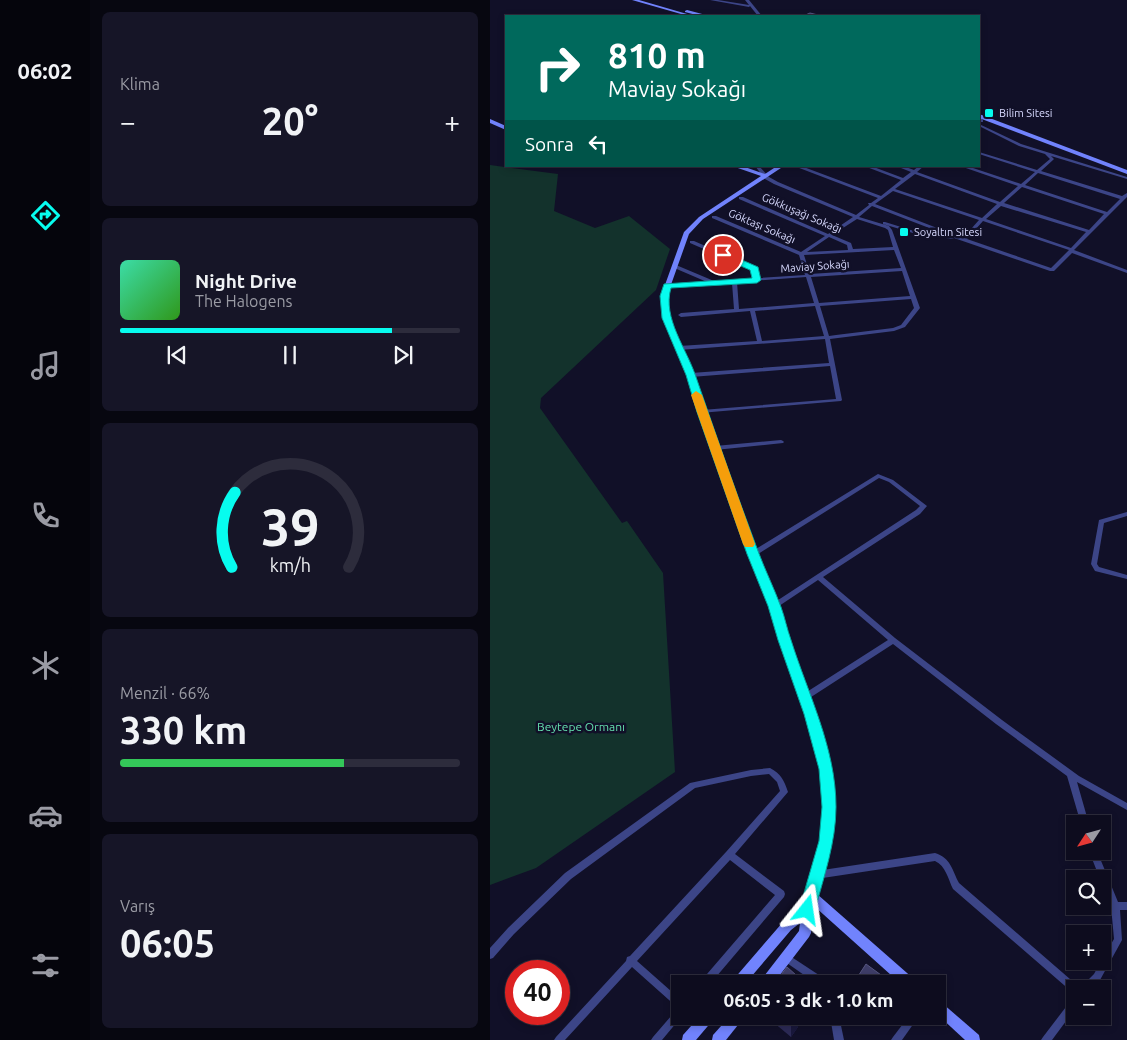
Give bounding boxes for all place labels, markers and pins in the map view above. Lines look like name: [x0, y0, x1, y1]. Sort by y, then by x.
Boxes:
marker: Bilim Sitesi: [983, 107, 995, 119]
place label: Bilim Sitesi: [999, 107, 1052, 119]
marker: Soyaltın Sitesi: [898, 226, 910, 238]
place label: Soyaltın Sitesi: [914, 226, 982, 238]
pin: [702, 234, 744, 276]

